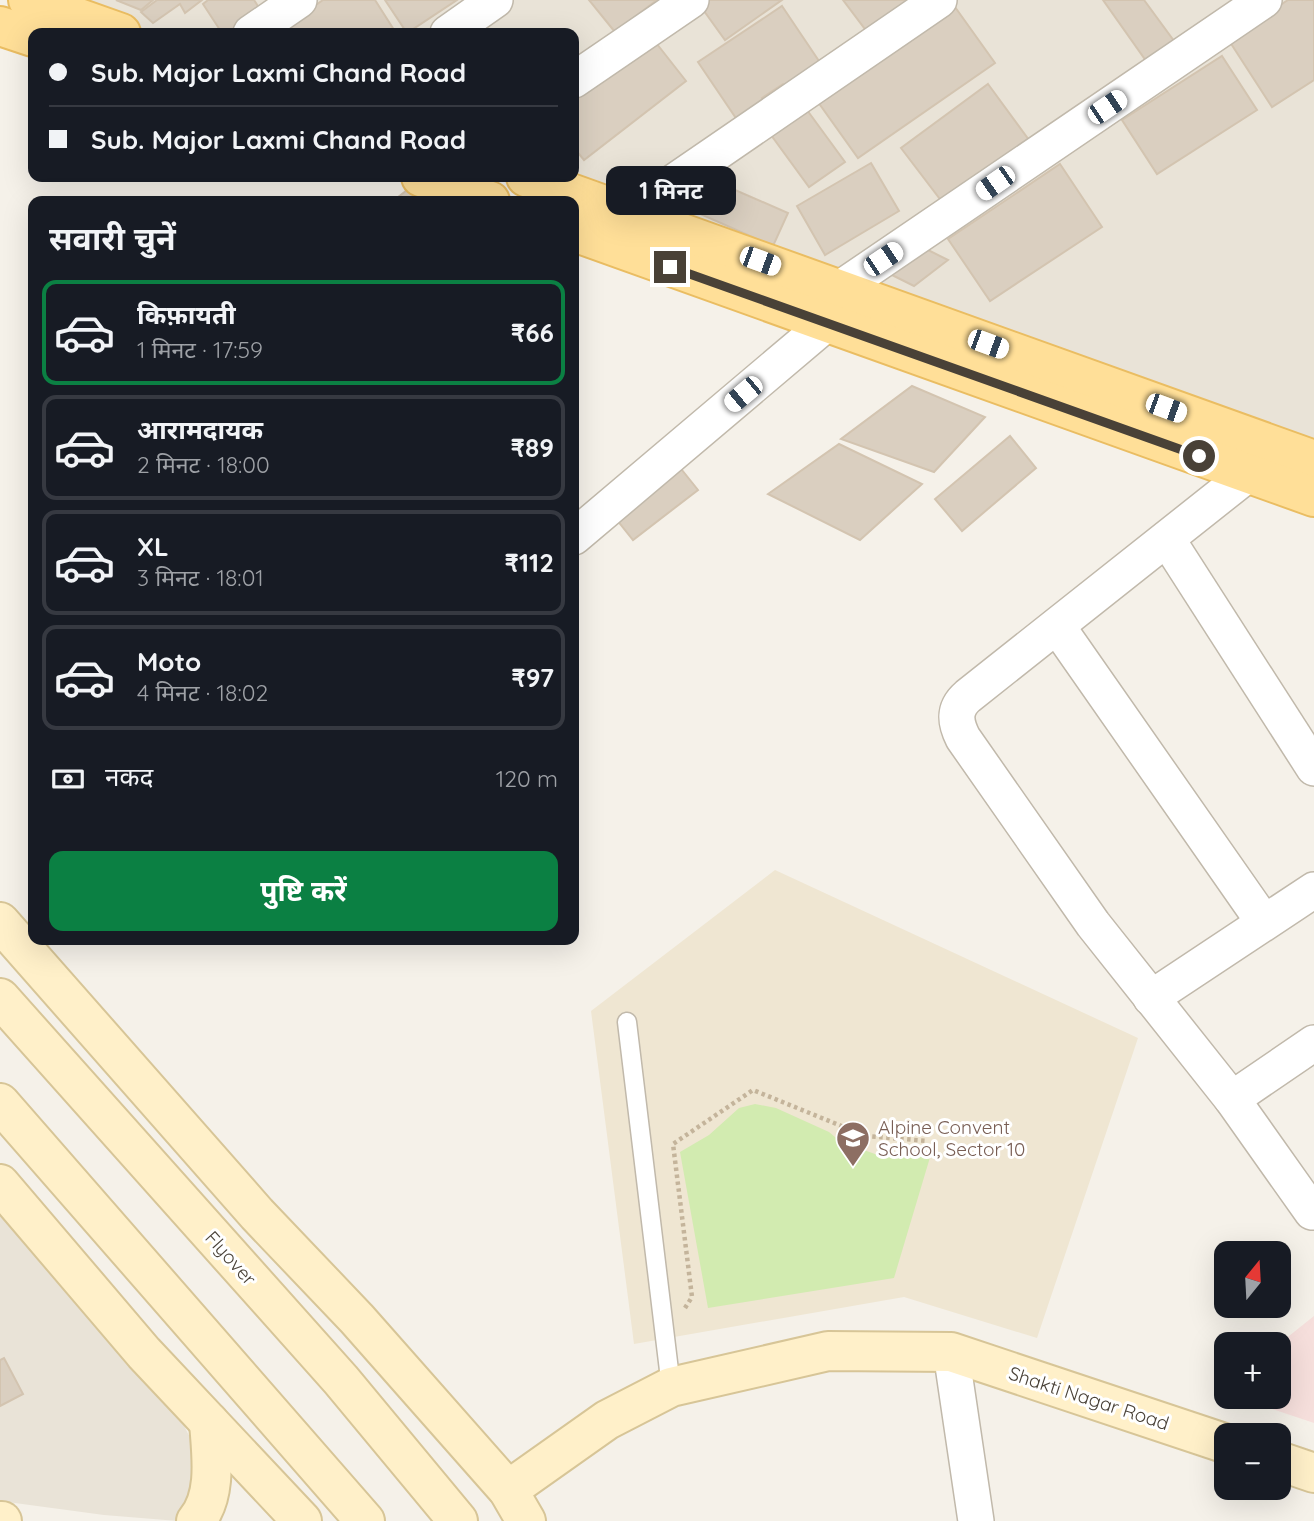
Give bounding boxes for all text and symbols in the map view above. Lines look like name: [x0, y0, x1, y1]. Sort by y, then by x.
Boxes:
text: Sub. Major Laxmi Chand Road: [91, 56, 466, 89]
car: [1084, 87, 1131, 127]
text: Sub. Major Laxmi Chand Road: [91, 123, 466, 156]
car: [972, 162, 1019, 204]
callout: 1 मिनट: [605, 166, 735, 215]
text: 1 मिनट: [639, 176, 703, 205]
text: सवारी चुनें: [49, 218, 176, 258]
car: [860, 239, 907, 279]
car: [737, 244, 784, 278]
route end: [654, 251, 686, 283]
text: किफ़ायती: [137, 298, 236, 331]
icon: car: [53, 301, 116, 364]
text: ₹66: [511, 316, 554, 349]
car: [965, 327, 1012, 361]
text: 1 मिनट · 17:59: [137, 335, 263, 364]
car: [721, 372, 766, 416]
car: [1143, 391, 1190, 425]
text: आरामदायक: [137, 413, 263, 446]
icon: car: [53, 416, 116, 479]
text: ₹89: [511, 431, 554, 464]
route start: [1183, 440, 1215, 472]
text: 2 मिनट · 18:00: [137, 450, 270, 479]
text: XL: [137, 530, 169, 563]
icon: car: [53, 531, 116, 594]
text: ₹112: [505, 546, 554, 579]
text: 3 मिनट · 18:01: [137, 563, 264, 592]
text: Moto: [137, 645, 201, 678]
icon: car: [53, 646, 116, 709]
text: ₹97: [511, 661, 554, 694]
text: 4 मिनट · 18:02: [137, 678, 268, 707]
icon: cash: [49, 760, 87, 798]
text: नकद: [105, 760, 153, 793]
text: 120 m: [496, 764, 558, 793]
button: पुष्टि करें: [49, 851, 558, 931]
place label: Alpine Convent School, Sector 10: [878, 1115, 1025, 1161]
school or university icon: Alpine Convent School, Sector 10: [834, 1119, 872, 1168]
street label: Flyover: [200, 1226, 262, 1291]
north arrow: [1214, 1241, 1292, 1318]
map controls: [1214, 1241, 1291, 1500]
button: +: [1214, 1332, 1291, 1409]
street label: Shakti Nagar Road: [1006, 1361, 1172, 1435]
button: −: [1214, 1423, 1291, 1500]

